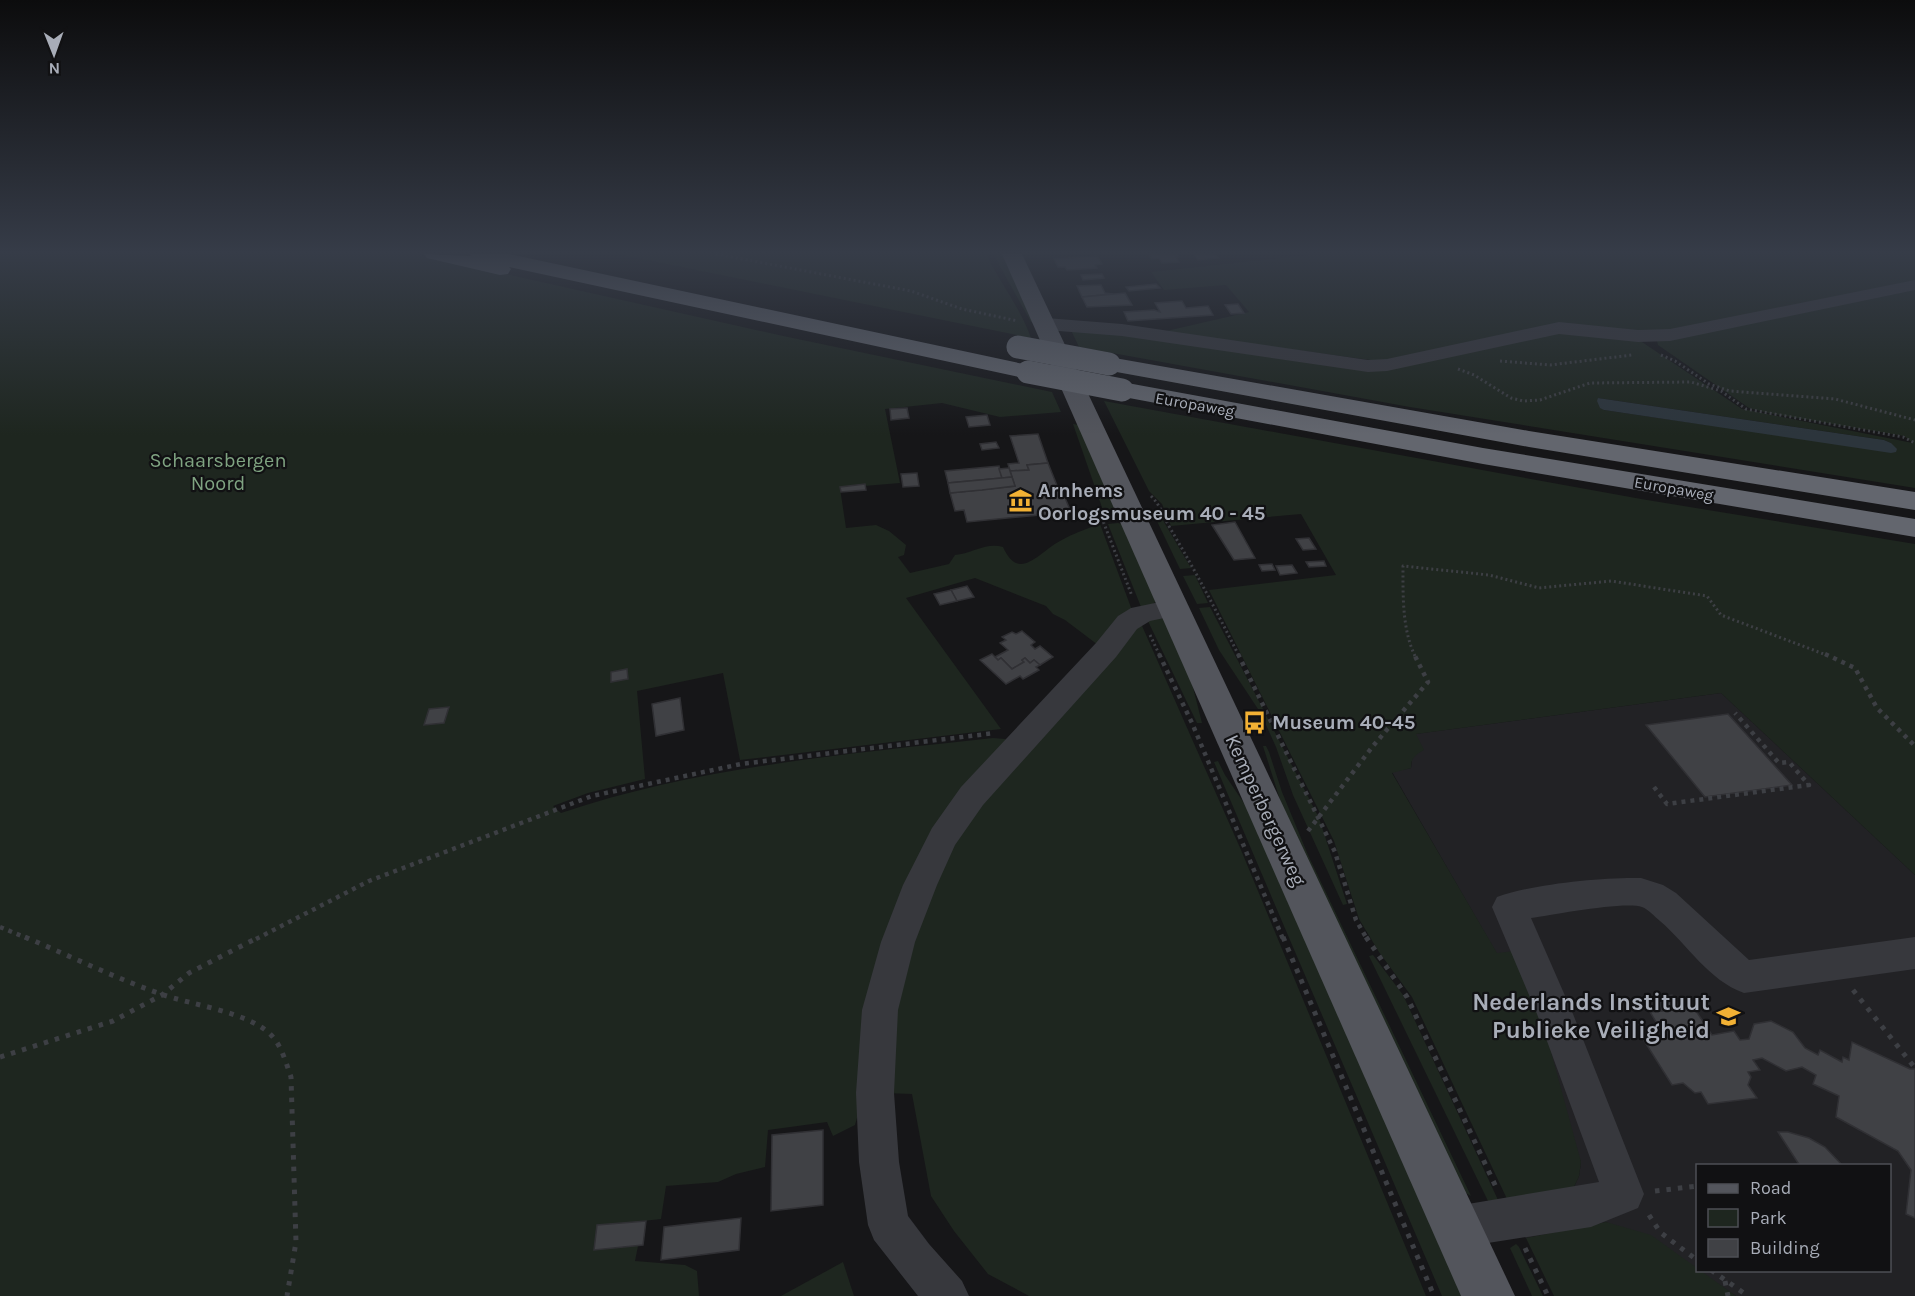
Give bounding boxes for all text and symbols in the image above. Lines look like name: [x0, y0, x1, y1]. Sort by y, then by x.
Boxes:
north arrow: [24, 24, 84, 84]
text: N: [48, 59, 60, 78]
street label: Europaweg: [1154, 388, 1236, 421]
park label: Schaarsbergen Noord: [150, 449, 286, 495]
street label: Europaweg: [1633, 472, 1715, 505]
place label: Arnhems Oorlogsmuseum 40 - 45: [1038, 479, 1265, 525]
museum icon: Arnhems Oorlogsmuseum 40 - 45: [1007, 488, 1033, 514]
bus stop icon: Museum 40-45: [1241, 709, 1267, 735]
place label: Museum 40-45: [1272, 711, 1415, 734]
street label: Kemperbergerweg: [1220, 731, 1311, 889]
place label: Nederlands Instituut Publieke Veiligheid: [1472, 988, 1710, 1044]
school or university icon: Nederlands Instituut Publieke Veiligheid: [1715, 1003, 1741, 1029]
legend: [1696, 1164, 1891, 1272]
text: Road: [1750, 1177, 1791, 1199]
text: Park: [1750, 1207, 1787, 1229]
text: Building: [1750, 1237, 1820, 1259]

